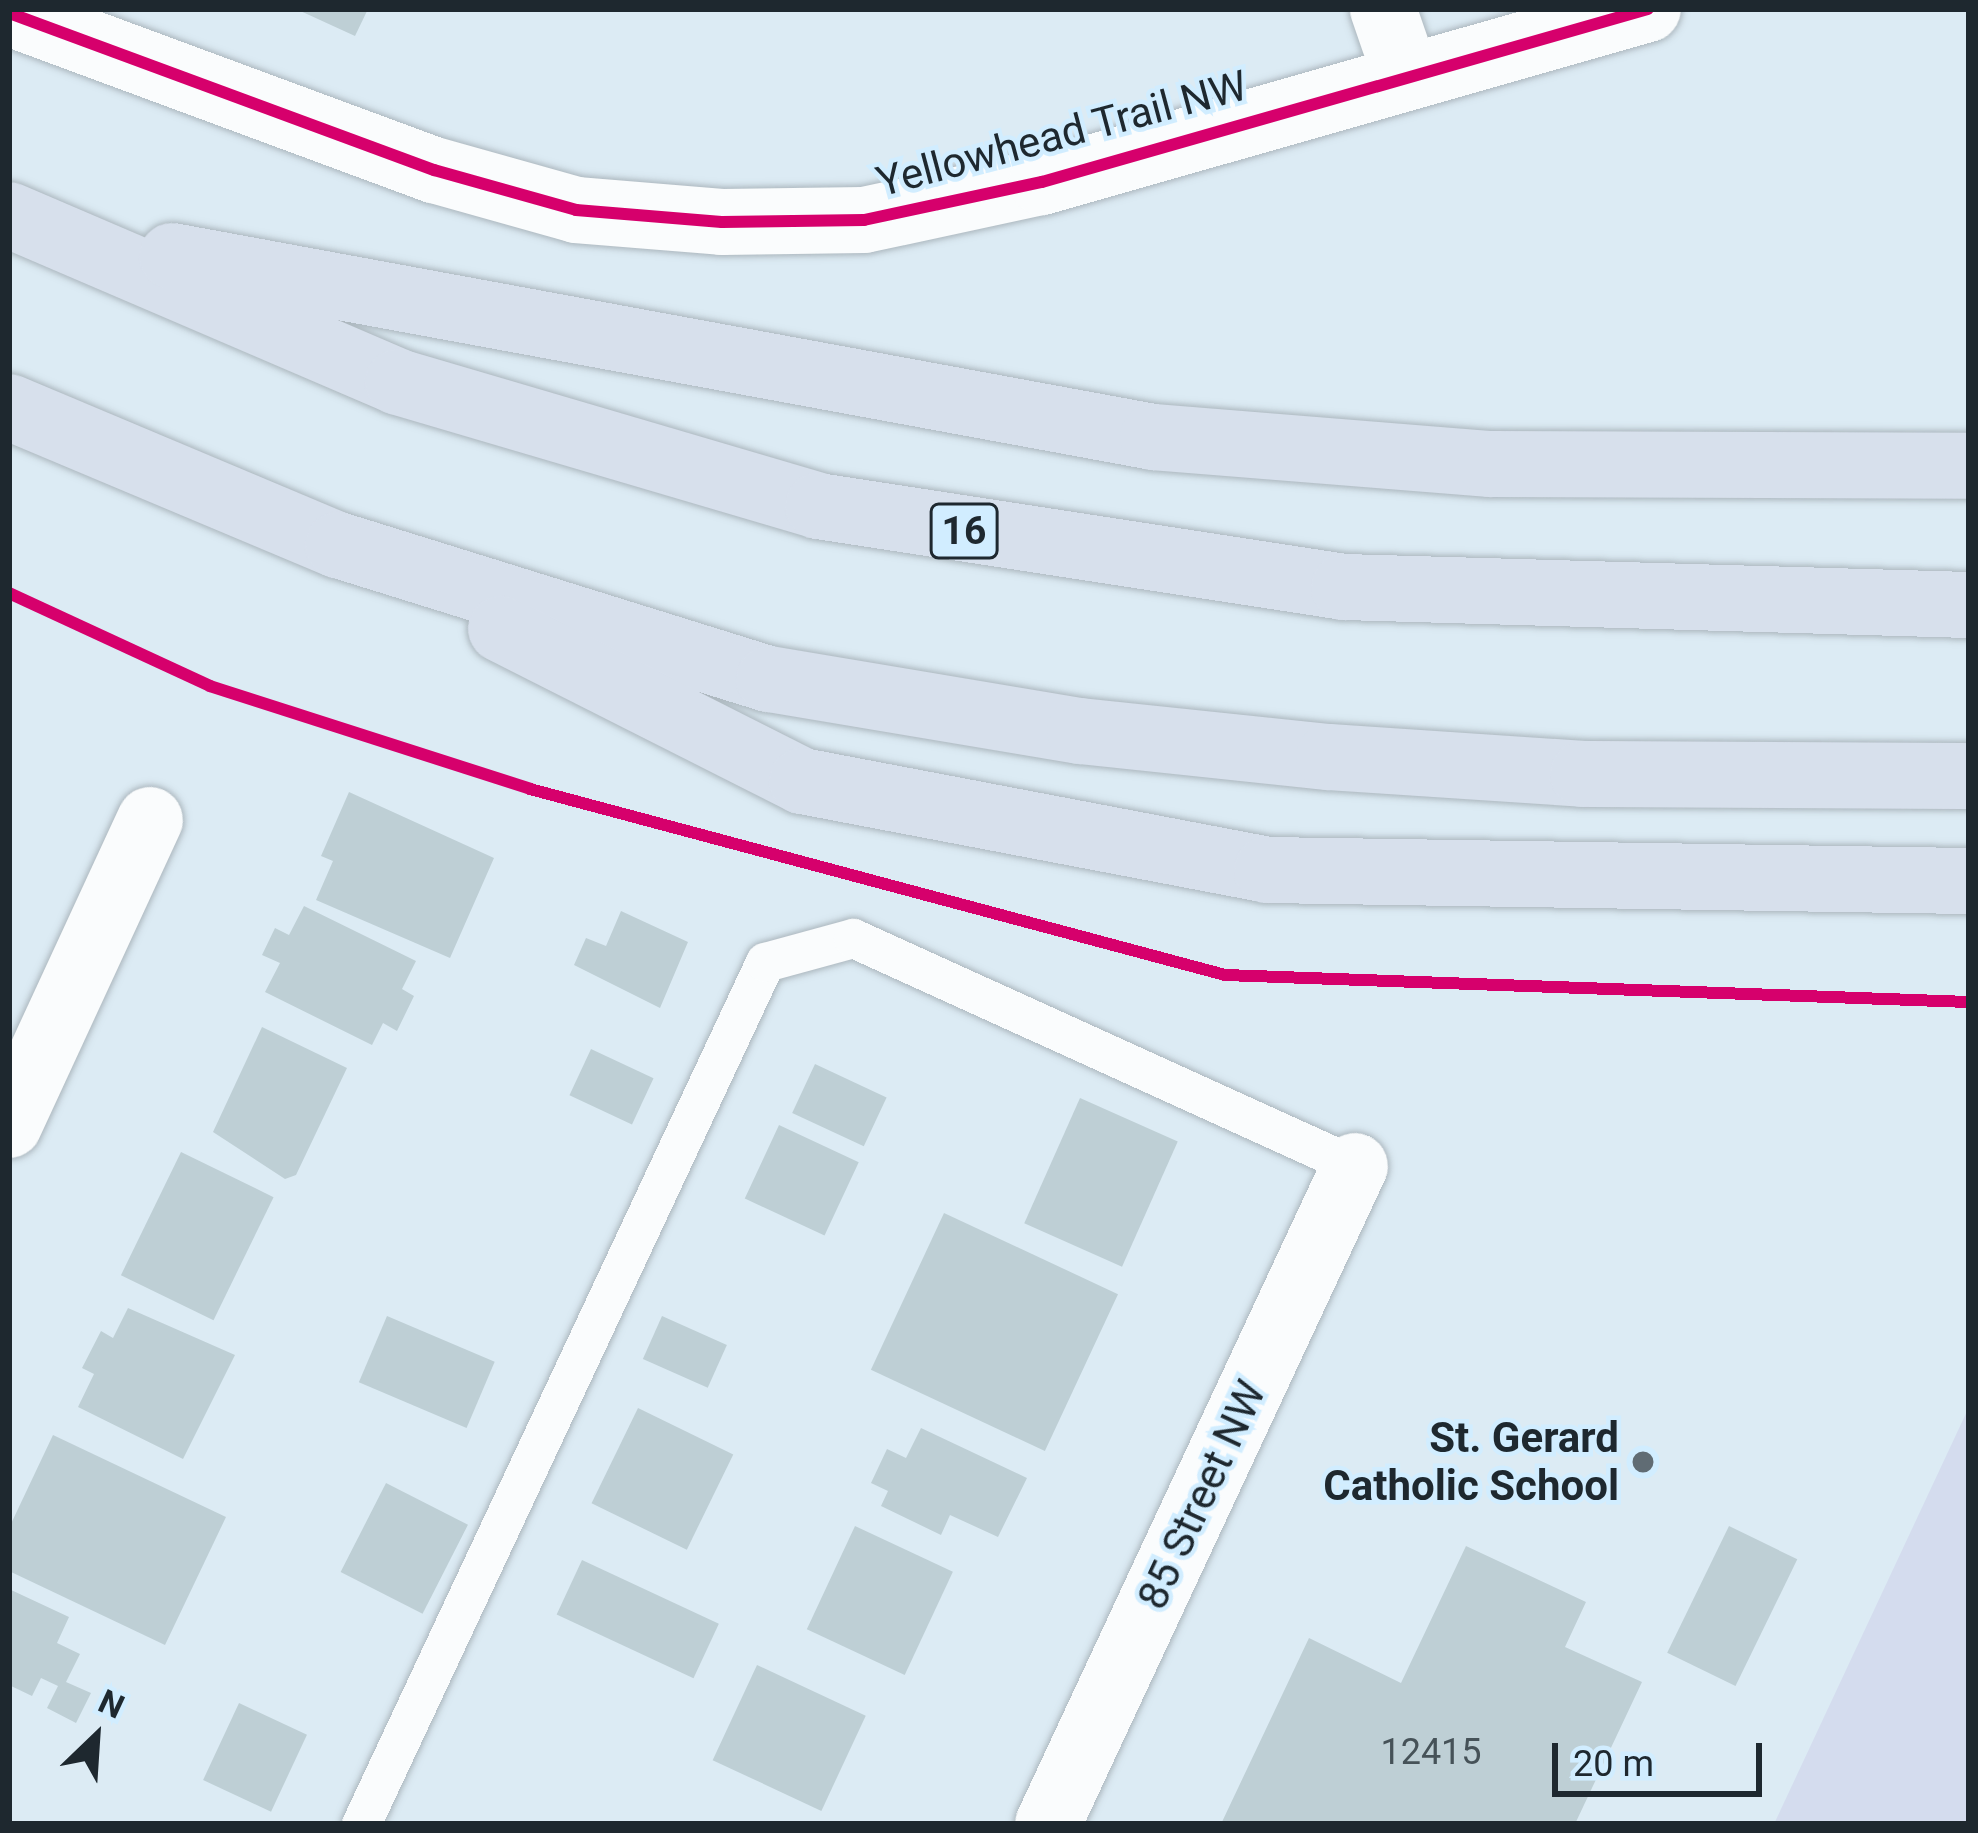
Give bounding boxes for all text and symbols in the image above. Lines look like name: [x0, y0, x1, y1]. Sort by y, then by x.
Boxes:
street label: Yellowhead Trail NW: [871, 60, 1253, 208]
road number: 16: [928, 498, 1000, 564]
street label: 85 Street NW: [1127, 1373, 1277, 1617]
place label: St. Gerard Catholic School: [1323, 1413, 1619, 1512]
marker: St. Gerard Catholic School: [1630, 1449, 1656, 1475]
north arrow: [36, 1677, 156, 1797]
text: N: [93, 1681, 130, 1727]
scale bar: [1558, 1719, 1768, 1793]
house number: 12415: [1380, 1731, 1482, 1775]
text: 20 m: [1573, 1743, 1654, 1785]

